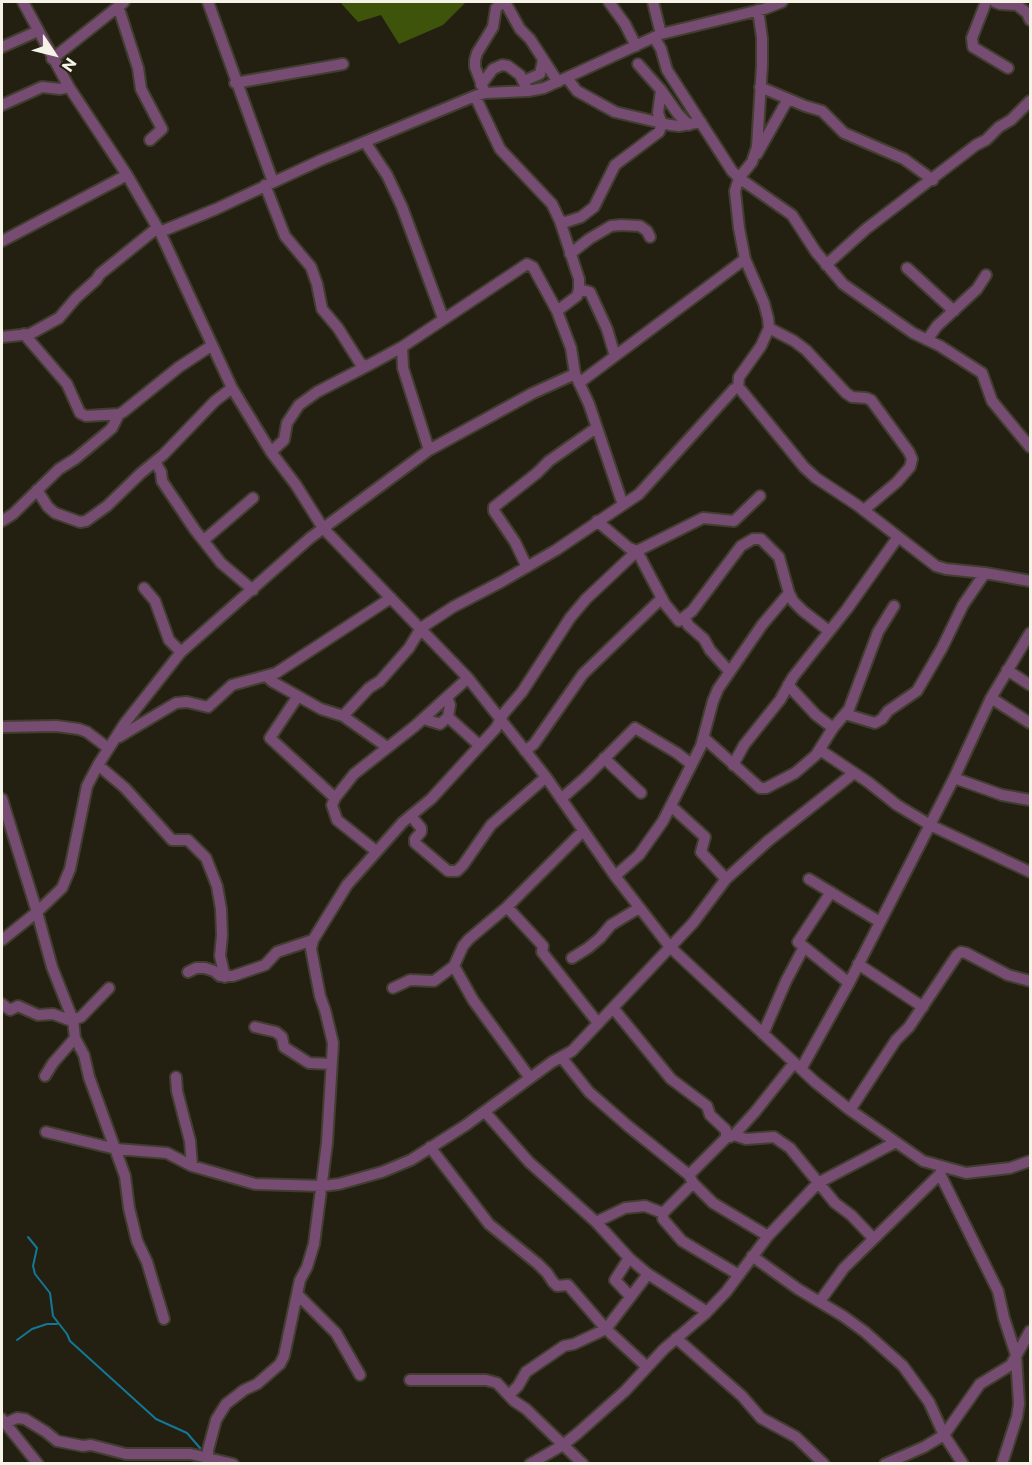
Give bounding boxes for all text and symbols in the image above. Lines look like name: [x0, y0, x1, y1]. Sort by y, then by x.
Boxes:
north arrow: [24, 24, 84, 84]
text: N: [58, 54, 81, 75]

